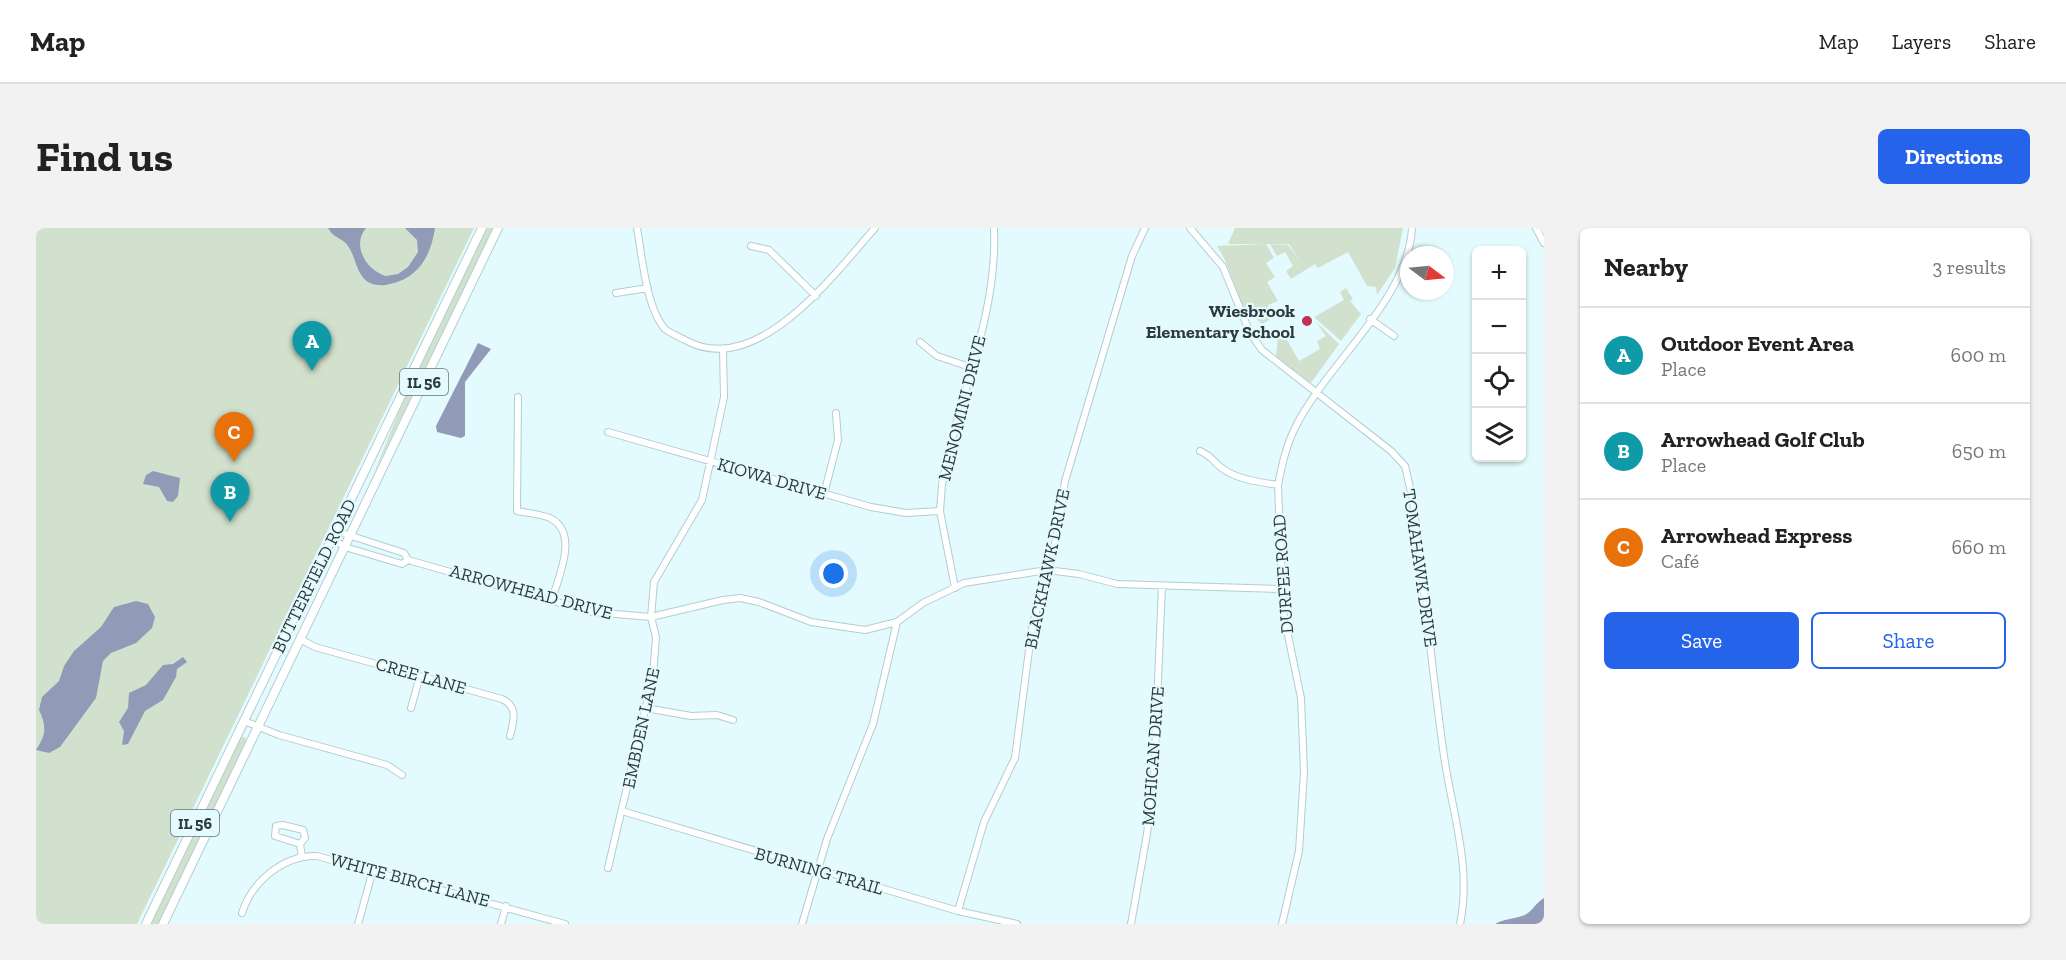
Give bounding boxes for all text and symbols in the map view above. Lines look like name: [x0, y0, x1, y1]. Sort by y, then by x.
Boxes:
text: Map: [30, 25, 85, 58]
text: Map: [1819, 29, 1859, 54]
text: Layers: [1892, 29, 1951, 54]
text: Share: [1984, 29, 2036, 54]
button: Directions: [1878, 129, 2030, 184]
text: Find us: [36, 131, 173, 182]
north arrow: [1400, 246, 1454, 300]
map controls: [1472, 246, 1526, 462]
button: +: [1472, 246, 1526, 300]
text: Nearby: [1604, 251, 1688, 283]
text: 3 results: [1932, 255, 2006, 279]
place label: Wiesbrook Elementary School: [1146, 300, 1295, 343]
button: −: [1472, 300, 1526, 354]
marker: Wiesbrook Elementary School: [1300, 314, 1314, 328]
pin: A: [292, 322, 332, 371]
text: Outdoor Event Area: [1661, 330, 1854, 357]
street label: MENOMINI DRIVE: [933, 333, 991, 483]
text: A: [1617, 343, 1630, 367]
text: 600 m: [1951, 343, 2006, 367]
button: locate: [1472, 354, 1526, 408]
text: Place: [1661, 357, 1706, 381]
road number: IL 56: [400, 369, 448, 395]
button: layers: [1472, 408, 1526, 462]
pin: C: [214, 412, 254, 462]
text: Arrowhead Golf Club: [1661, 426, 1865, 453]
text: B: [1617, 439, 1630, 463]
text: 650 m: [1952, 439, 2006, 463]
street label: KIOWA DRIVE: [715, 453, 829, 505]
text: Place: [1661, 453, 1706, 477]
pin: B: [210, 472, 250, 522]
street label: BLACKHAWK DRIVE: [1019, 487, 1075, 651]
street label: TOMAHAWK DRIVE: [1398, 487, 1442, 649]
street label: BUTTERFIELD ROAD: [267, 495, 361, 657]
street label: DURFEE ROAD: [1268, 513, 1298, 635]
text: Arrowhead Express: [1661, 522, 1852, 549]
text: C: [1617, 535, 1630, 559]
text: 660 m: [1951, 535, 2006, 559]
text: Café: [1661, 549, 1699, 573]
your location: [819, 559, 848, 588]
street label: ARROWHEAD DRIVE: [447, 560, 615, 624]
button: Save: [1604, 612, 1799, 669]
button: Share: [1811, 612, 2006, 669]
street label: CREE LANE: [373, 653, 469, 699]
street label: EMBDEN LANE: [617, 666, 665, 790]
street label: MOHICAN DRIVE: [1137, 685, 1169, 827]
road number: IL 56: [171, 810, 219, 836]
street label: BURNING TRAIL: [752, 842, 886, 900]
street label: WHITE BIRCH LANE: [328, 848, 492, 912]

